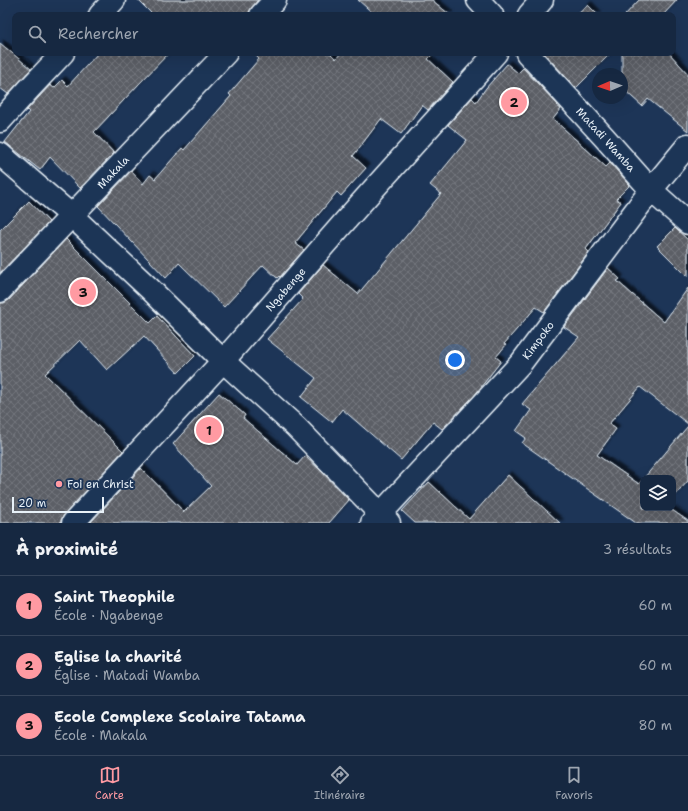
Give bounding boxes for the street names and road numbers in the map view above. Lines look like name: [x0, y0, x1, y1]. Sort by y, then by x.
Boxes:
street label: Matadi Wamba: [572, 104, 639, 175]
street label: Makala: [94, 153, 133, 192]
street label: Ngabenge: [263, 264, 309, 315]
street label: Kimpoko: [519, 318, 558, 363]

